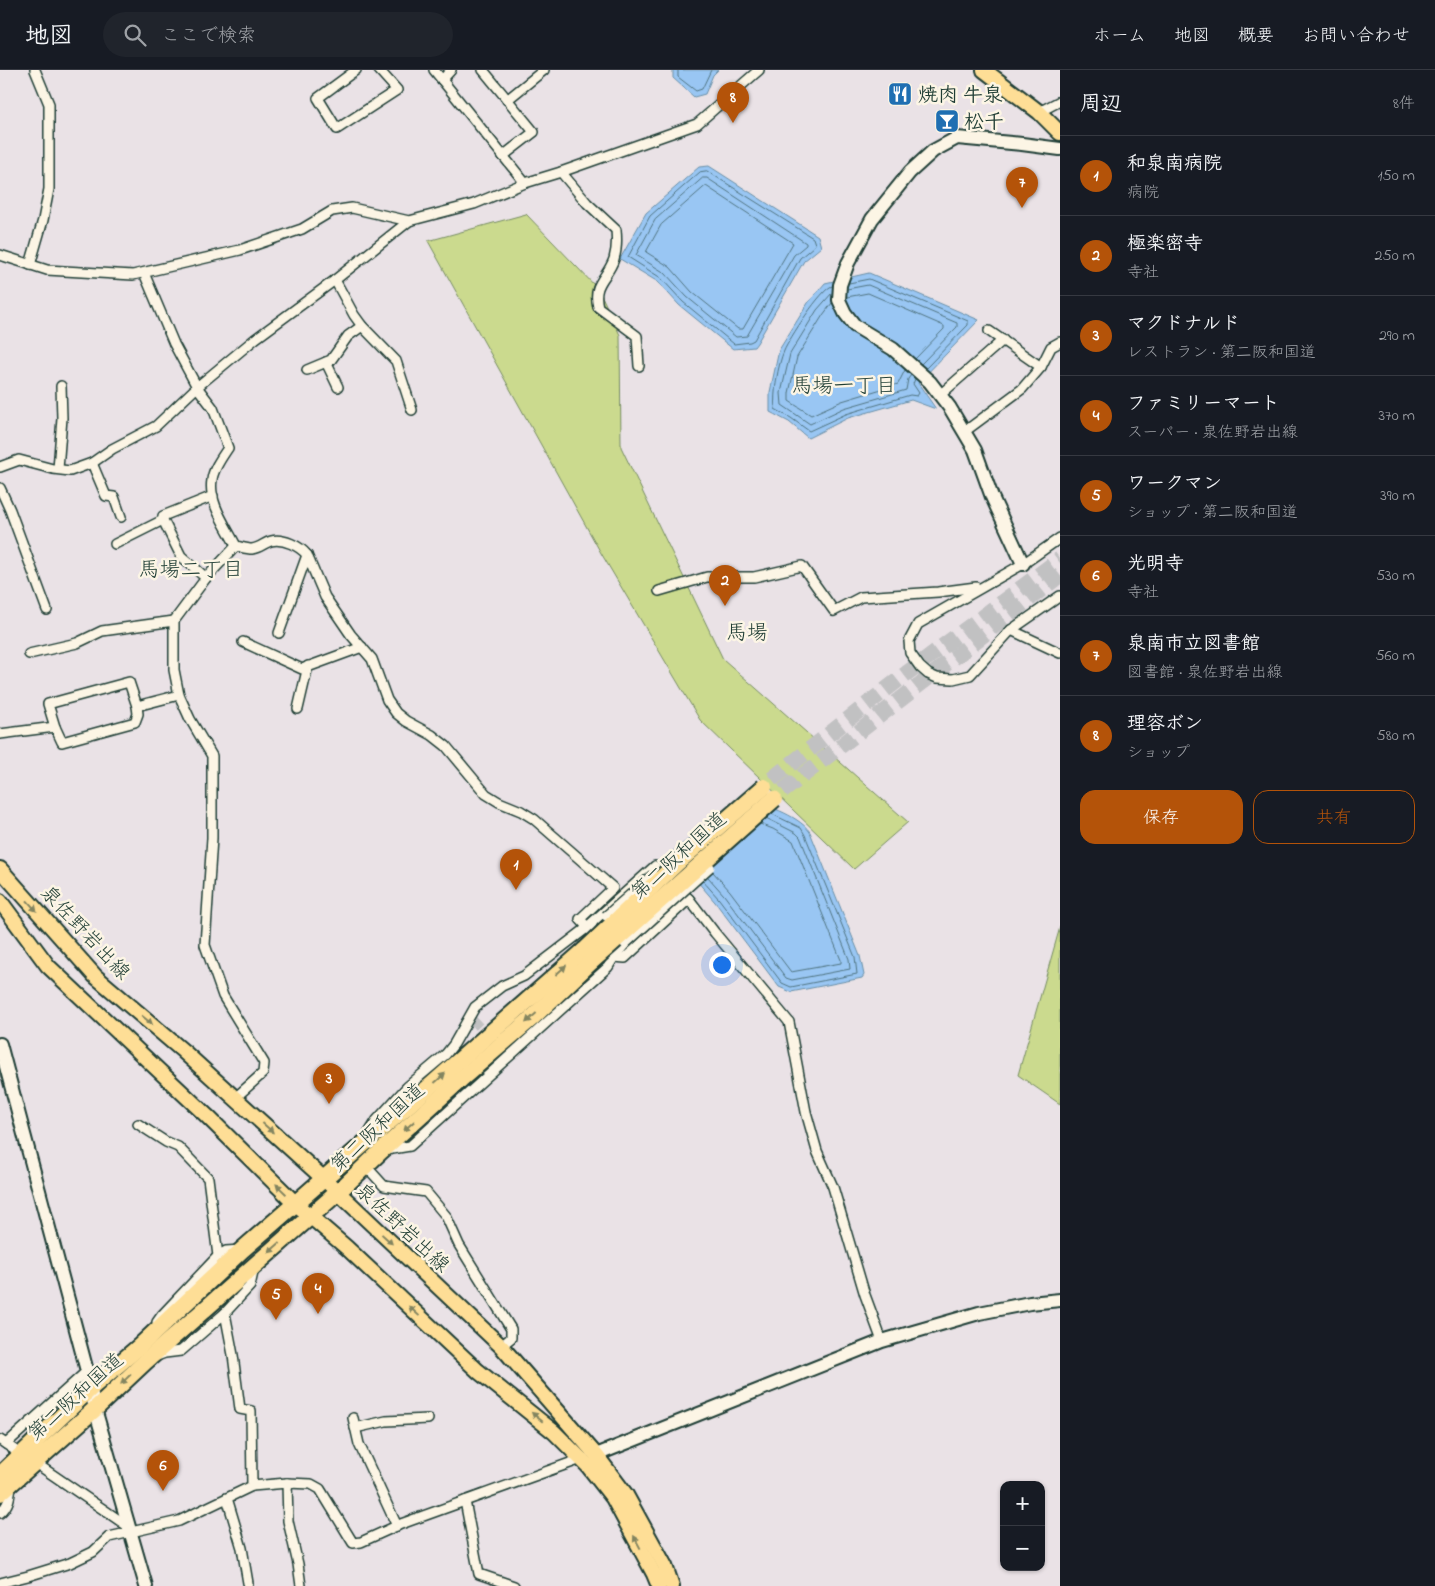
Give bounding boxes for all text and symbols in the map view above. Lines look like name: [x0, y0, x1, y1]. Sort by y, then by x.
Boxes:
search box: [103, 12, 453, 57]
text: 地図: [25, 20, 73, 55]
icon: search: [121, 21, 149, 49]
text: ここで検索: [161, 23, 256, 50]
text: ホーム: [1093, 24, 1146, 50]
text: 地図: [1174, 24, 1210, 50]
text: 概要: [1238, 24, 1274, 50]
text: お問い合わせ: [1302, 24, 1410, 50]
restaurant icon: 焼肉 牛泉: [887, 81, 913, 107]
pin: 8: [717, 82, 749, 123]
place label: 焼肉 牛泉: [918, 82, 1003, 111]
text: 周辺: [1080, 90, 1122, 120]
text: 8件: [1393, 92, 1415, 116]
bar icon: 松千: [934, 108, 960, 134]
place label: 松千: [964, 109, 1004, 138]
text: 和泉南病院: [1127, 151, 1222, 178]
text: 1: [1093, 164, 1099, 188]
text: 150 m: [1377, 164, 1415, 188]
pin: 7: [1006, 167, 1038, 208]
text: 病院: [1127, 181, 1159, 205]
text: 極楽密寺: [1127, 231, 1203, 258]
text: 2: [1092, 244, 1100, 268]
text: 250 m: [1375, 244, 1415, 268]
text: 寺社: [1127, 261, 1159, 285]
text: マクドナルド: [1127, 311, 1240, 338]
text: 3: [1093, 324, 1099, 348]
text: 290 m: [1379, 324, 1415, 348]
text: レストラン · 第二阪和国道: [1127, 341, 1316, 365]
district label: 馬場一丁目: [792, 372, 897, 402]
text: ファミリーマート: [1127, 391, 1280, 418]
text: 4: [1093, 404, 1099, 428]
text: 370 m: [1378, 404, 1415, 428]
text: スーパー · 泉佐野岩出線: [1127, 421, 1298, 445]
text: ワークマン: [1127, 471, 1222, 498]
text: 5: [1091, 484, 1101, 508]
text: 390 m: [1380, 484, 1415, 508]
text: ショップ · 第二阪和国道: [1127, 501, 1298, 525]
text: 光明寺: [1127, 551, 1184, 578]
district label: 馬場二丁目: [139, 556, 244, 586]
text: 6: [1092, 564, 1100, 588]
text: 530 m: [1376, 564, 1415, 588]
pin: 2: [709, 565, 741, 606]
text: 寺社: [1127, 581, 1159, 605]
district label: 馬場: [726, 619, 768, 649]
text: 泉南市立図書館: [1127, 631, 1260, 658]
text: 7: [1093, 644, 1099, 668]
text: 560 m: [1375, 644, 1415, 668]
text: 図書館 · 泉佐野岩出線: [1127, 661, 1282, 685]
text: 理容ボン: [1127, 711, 1203, 738]
text: 8: [1093, 724, 1099, 748]
text: 580 m: [1377, 724, 1415, 748]
text: ショップ: [1127, 741, 1190, 765]
button: 保存: [1080, 790, 1243, 844]
button: 共有: [1253, 790, 1415, 844]
street label: 第二阪和国道: [625, 806, 734, 908]
pin: 1: [500, 849, 532, 890]
street label: 泉佐野岩出線: [33, 880, 136, 987]
one-way arrow: [27, 899, 38, 912]
your location: [709, 952, 735, 978]
one-way arrow: [555, 964, 567, 976]
one-way arrow: [525, 1013, 538, 1024]
one-way arrow: [140, 1015, 153, 1026]
pin: 3: [313, 1063, 345, 1104]
one-way arrow: [433, 1072, 445, 1084]
street label: 第二阪和国道: [325, 1077, 432, 1180]
one-way arrow: [402, 1120, 415, 1131]
one-way arrow: [262, 1123, 275, 1134]
street label: 泉佐野岩出線: [348, 1177, 455, 1280]
one-way arrow: [275, 1183, 287, 1195]
one-way arrow: [381, 1233, 393, 1245]
one-way arrow: [269, 1242, 281, 1254]
pin: 4: [302, 1273, 334, 1314]
pin: 5: [260, 1279, 292, 1320]
one-way arrow: [408, 1305, 420, 1317]
street label: 第二阪和国道: [22, 1347, 131, 1449]
one-way arrow: [121, 1373, 133, 1385]
one-way arrow: [530, 1411, 543, 1422]
pin: 6: [147, 1450, 179, 1491]
map controls: [1000, 1481, 1045, 1571]
button: +: [1000, 1481, 1045, 1526]
button: −: [1000, 1526, 1045, 1571]
one-way arrow: [633, 1536, 642, 1549]

